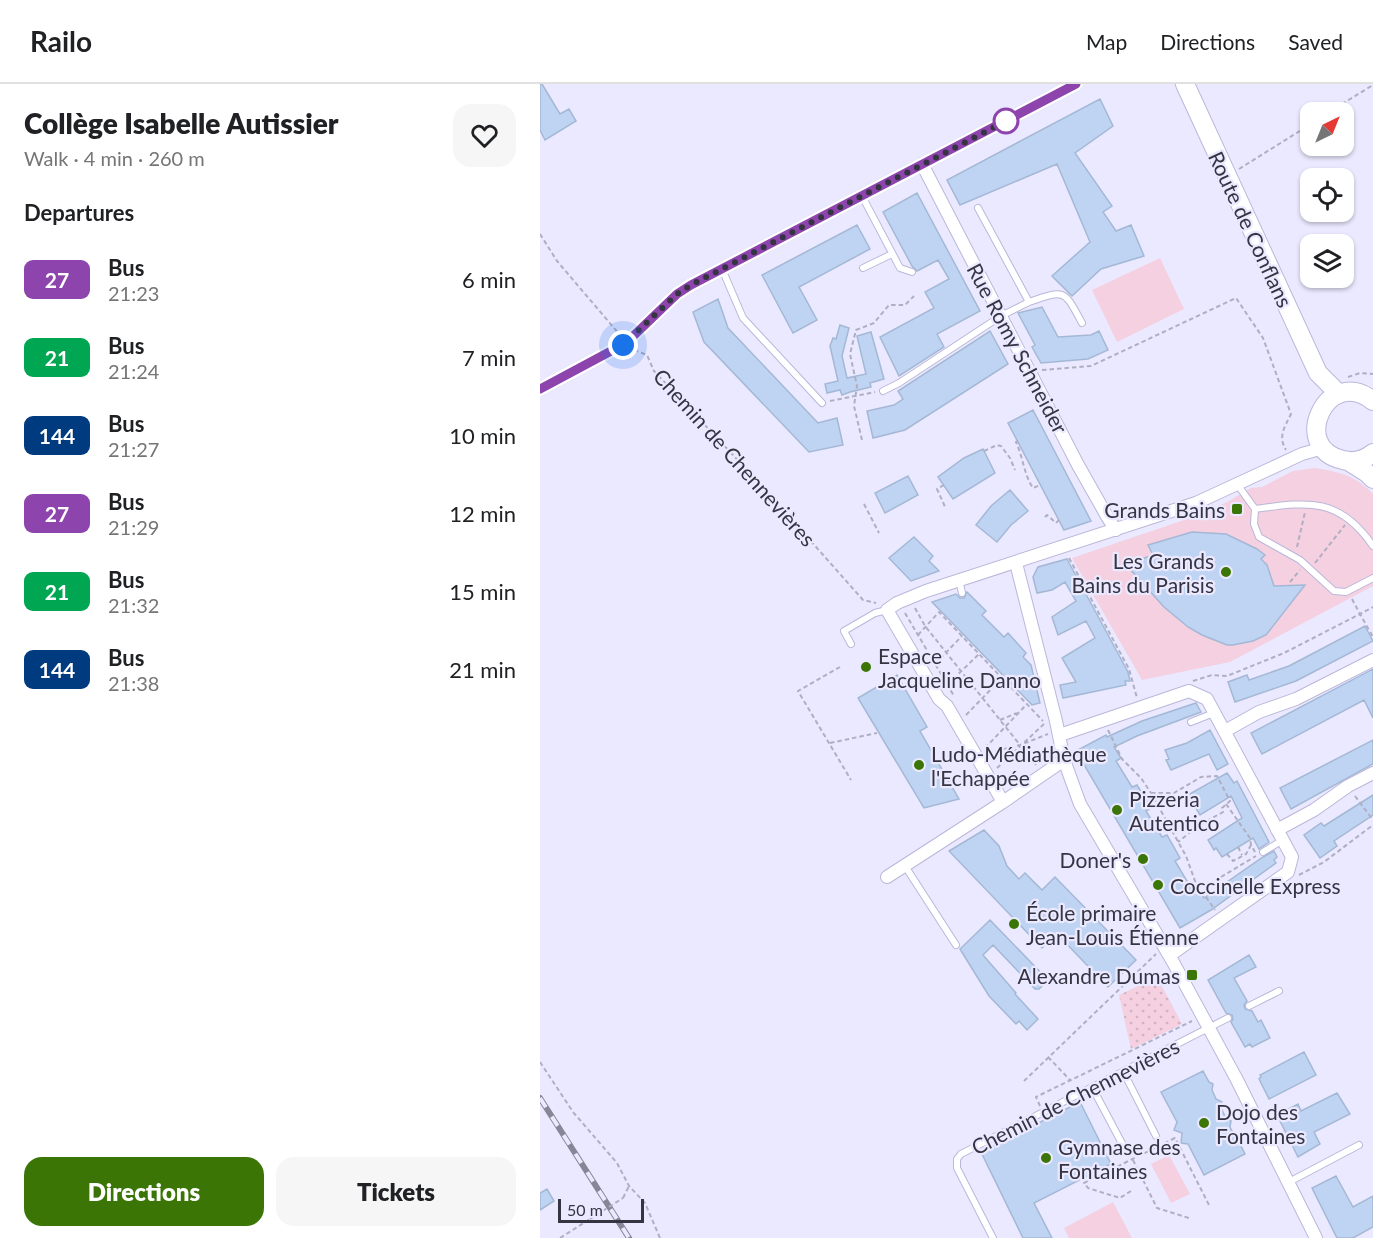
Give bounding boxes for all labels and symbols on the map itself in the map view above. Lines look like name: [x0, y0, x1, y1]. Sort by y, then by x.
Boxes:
north arrow: [1300, 102, 1354, 156]
unlabelled marker: [993, 108, 1019, 134]
street label: Route de Conflans: [1204, 147, 1298, 311]
street label: Rue Romy Schneider: [963, 259, 1074, 438]
your location: [608, 330, 638, 360]
street label: Chemin de Chennevières: [649, 363, 821, 551]
place label: Grands Bains: [1104, 497, 1225, 522]
marker: Grands Bains: [1230, 502, 1244, 516]
place label: Les Grands Bains du Parisis: [1071, 548, 1214, 597]
marker: Les Grands Bains du Parisis: [1219, 565, 1233, 579]
place label: Espace Jacqueline Danno: [878, 643, 1041, 692]
marker: Espace Jacqueline Danno: [859, 660, 873, 674]
place label: Ludo-Médiathèque l'Echappée: [931, 741, 1107, 790]
marker: Ludo-Médiathèque l'Echappée: [912, 758, 926, 772]
place label: Pizzeria Autentico: [1129, 786, 1220, 835]
marker: Pizzeria Autentico: [1110, 803, 1124, 817]
place label: Doner's: [1060, 847, 1131, 872]
marker: Doner's: [1136, 852, 1150, 866]
place label: Coccinelle Express: [1170, 873, 1341, 898]
marker: Coccinelle Express: [1151, 878, 1165, 892]
place label: École primaire Jean-Louis Étienne: [1026, 900, 1199, 949]
marker: École primaire Jean-Louis Étienne: [1007, 917, 1021, 931]
place label: Alexandre Dumas: [1018, 963, 1180, 988]
marker: Alexandre Dumas: [1185, 968, 1199, 982]
street label: Chemin de Chennevières: [967, 1033, 1183, 1159]
place label: Dojo des Fontaines: [1216, 1099, 1305, 1148]
marker: Dojo des Fontaines: [1197, 1116, 1211, 1130]
place label: Gymnase des Fontaines: [1058, 1134, 1181, 1183]
marker: Gymnase des Fontaines: [1039, 1151, 1053, 1165]
scale bar: [558, 1196, 644, 1224]

